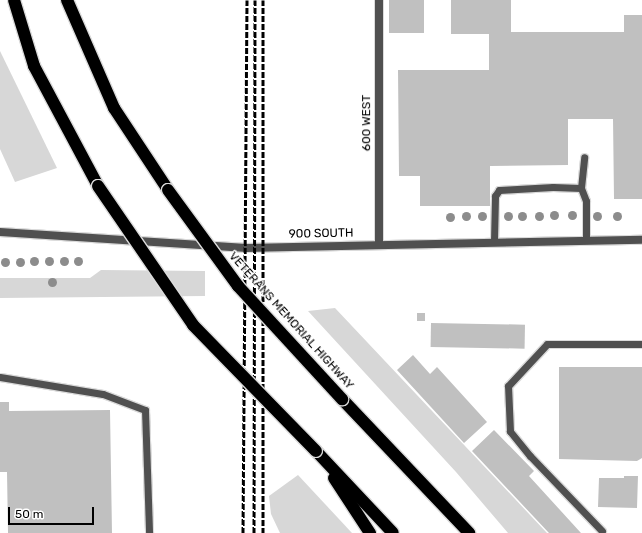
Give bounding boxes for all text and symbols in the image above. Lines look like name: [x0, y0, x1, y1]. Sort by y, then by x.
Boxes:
street label: 600 WEST: [360, 95, 374, 151]
street label: 900 SOUTH: [288, 226, 354, 242]
street label: VETERANS MEMORIAL HIGHWAY: [225, 249, 357, 393]
scale bar: [10, 499, 96, 525]
text: 50 m: [15, 507, 43, 521]

